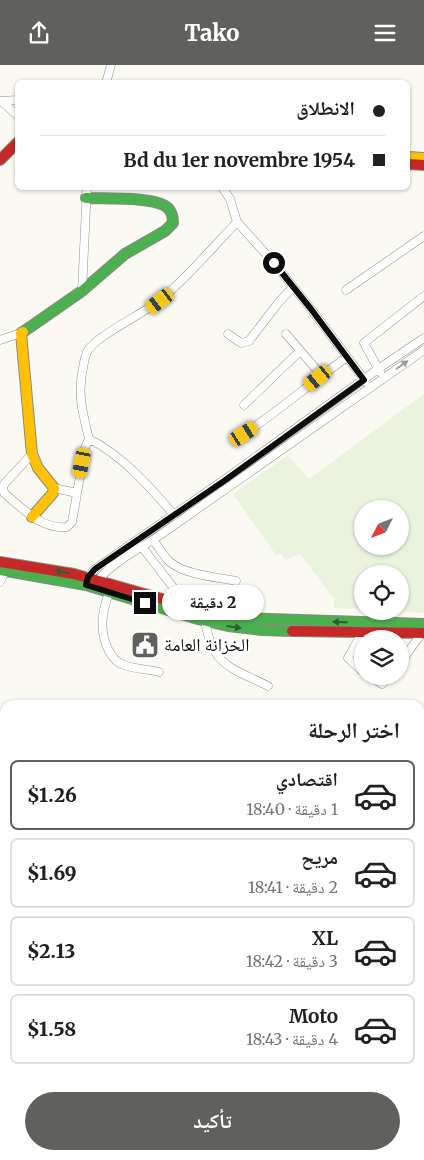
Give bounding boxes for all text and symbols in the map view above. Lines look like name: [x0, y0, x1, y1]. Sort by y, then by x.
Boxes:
icon: share: [25, 19, 53, 47]
text: Tako: [184, 19, 240, 47]
icon: menu: [371, 19, 399, 47]
text: الانطلاق: [296, 96, 355, 120]
text: Bd du 1er novembre 1954: [123, 148, 355, 172]
route start: [263, 252, 285, 274]
car: [143, 286, 176, 316]
one-way arrow: [395, 360, 409, 370]
car: [301, 363, 334, 393]
car: [227, 420, 260, 448]
car: [71, 447, 92, 479]
north arrow: [354, 500, 409, 555]
map controls: [354, 500, 409, 685]
button: locate: [354, 565, 409, 620]
one-way arrow: [53, 567, 69, 575]
callout: 2 دقيقة: [162, 585, 265, 621]
route end: [134, 592, 156, 614]
text: 2 دقيقة: [190, 592, 236, 612]
one-way arrow: [332, 618, 348, 626]
one-way arrow: [226, 623, 242, 631]
public building icon: الخزانة العامة: [130, 630, 160, 660]
button: layers: [354, 630, 409, 685]
place label: الخزانة العامة: [164, 633, 249, 656]
text: اختر الرحلة: [308, 716, 400, 744]
text: اقتصادي: [276, 767, 338, 791]
icon: car: [353, 773, 398, 818]
text: $1.26: [27, 783, 77, 807]
text: 1 دقيقة · 18:40: [246, 799, 338, 819]
text: مريح: [301, 845, 338, 869]
icon: car: [353, 851, 398, 896]
text: $1.69: [27, 861, 76, 885]
text: 2 دقيقة · 18:41: [248, 877, 338, 897]
text: XL: [312, 926, 338, 950]
icon: car: [353, 929, 398, 974]
text: $2.13: [27, 939, 75, 963]
text: 3 دقيقة · 18:42: [246, 951, 338, 971]
text: Moto: [289, 1004, 338, 1028]
icon: car: [353, 1007, 398, 1052]
text: $1.58: [27, 1017, 76, 1041]
text: 4 دقيقة · 18:43: [246, 1029, 338, 1049]
button: تأكيد: [25, 1092, 400, 1150]

